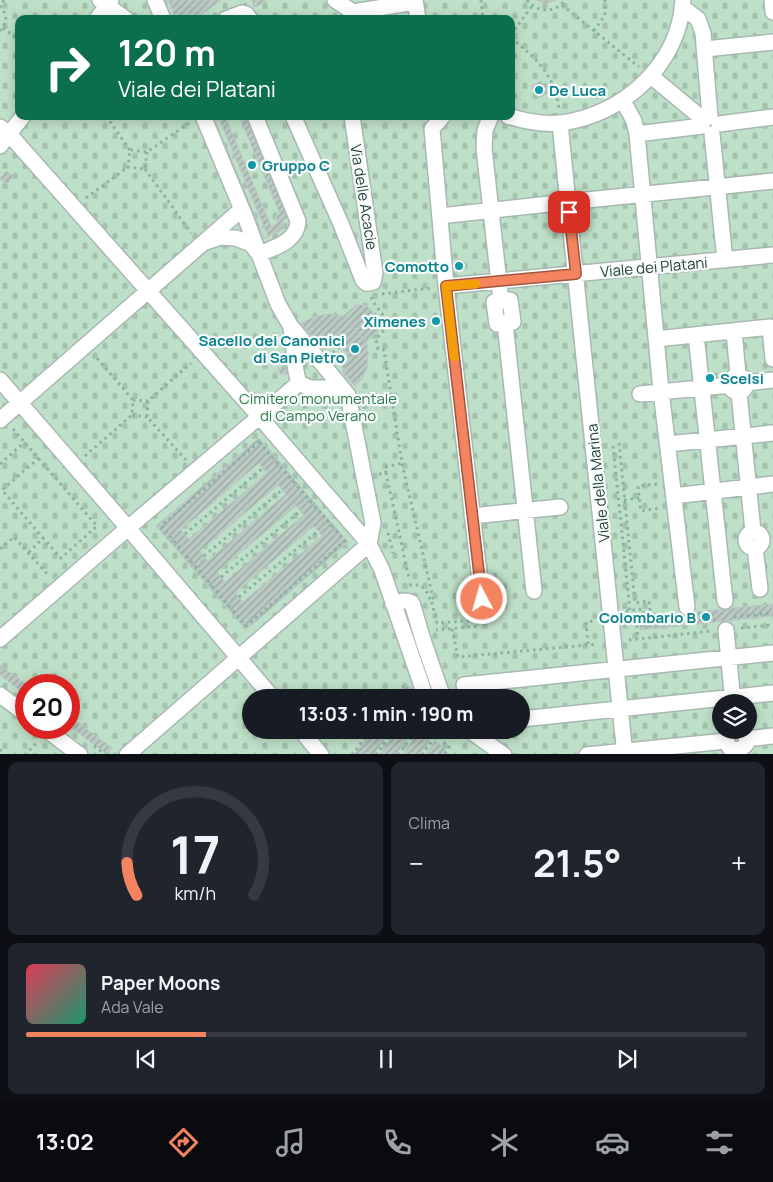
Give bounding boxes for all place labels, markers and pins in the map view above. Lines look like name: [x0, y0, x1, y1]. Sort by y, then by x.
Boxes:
place label: De Luca: [549, 80, 606, 101]
marker: De Luca: [533, 84, 545, 96]
place label: Gruppo C: [262, 155, 330, 176]
marker: Gruppo C: [246, 159, 258, 171]
pin: [548, 191, 590, 233]
place label: Comotto: [385, 256, 449, 277]
marker: Comotto: [453, 260, 465, 272]
place label: Ximenes: [363, 311, 426, 332]
marker: Ximenes: [430, 315, 442, 327]
place label: Sacello dei Canonici di San Pietro: [198, 330, 345, 368]
marker: Sacello dei Canonici di San Pietro: [349, 343, 361, 355]
place label: Scelsi: [720, 368, 764, 389]
marker: Scelsi: [704, 372, 716, 384]
place label: Colombario B: [599, 607, 697, 628]
marker: Colombario B: [700, 611, 712, 623]

